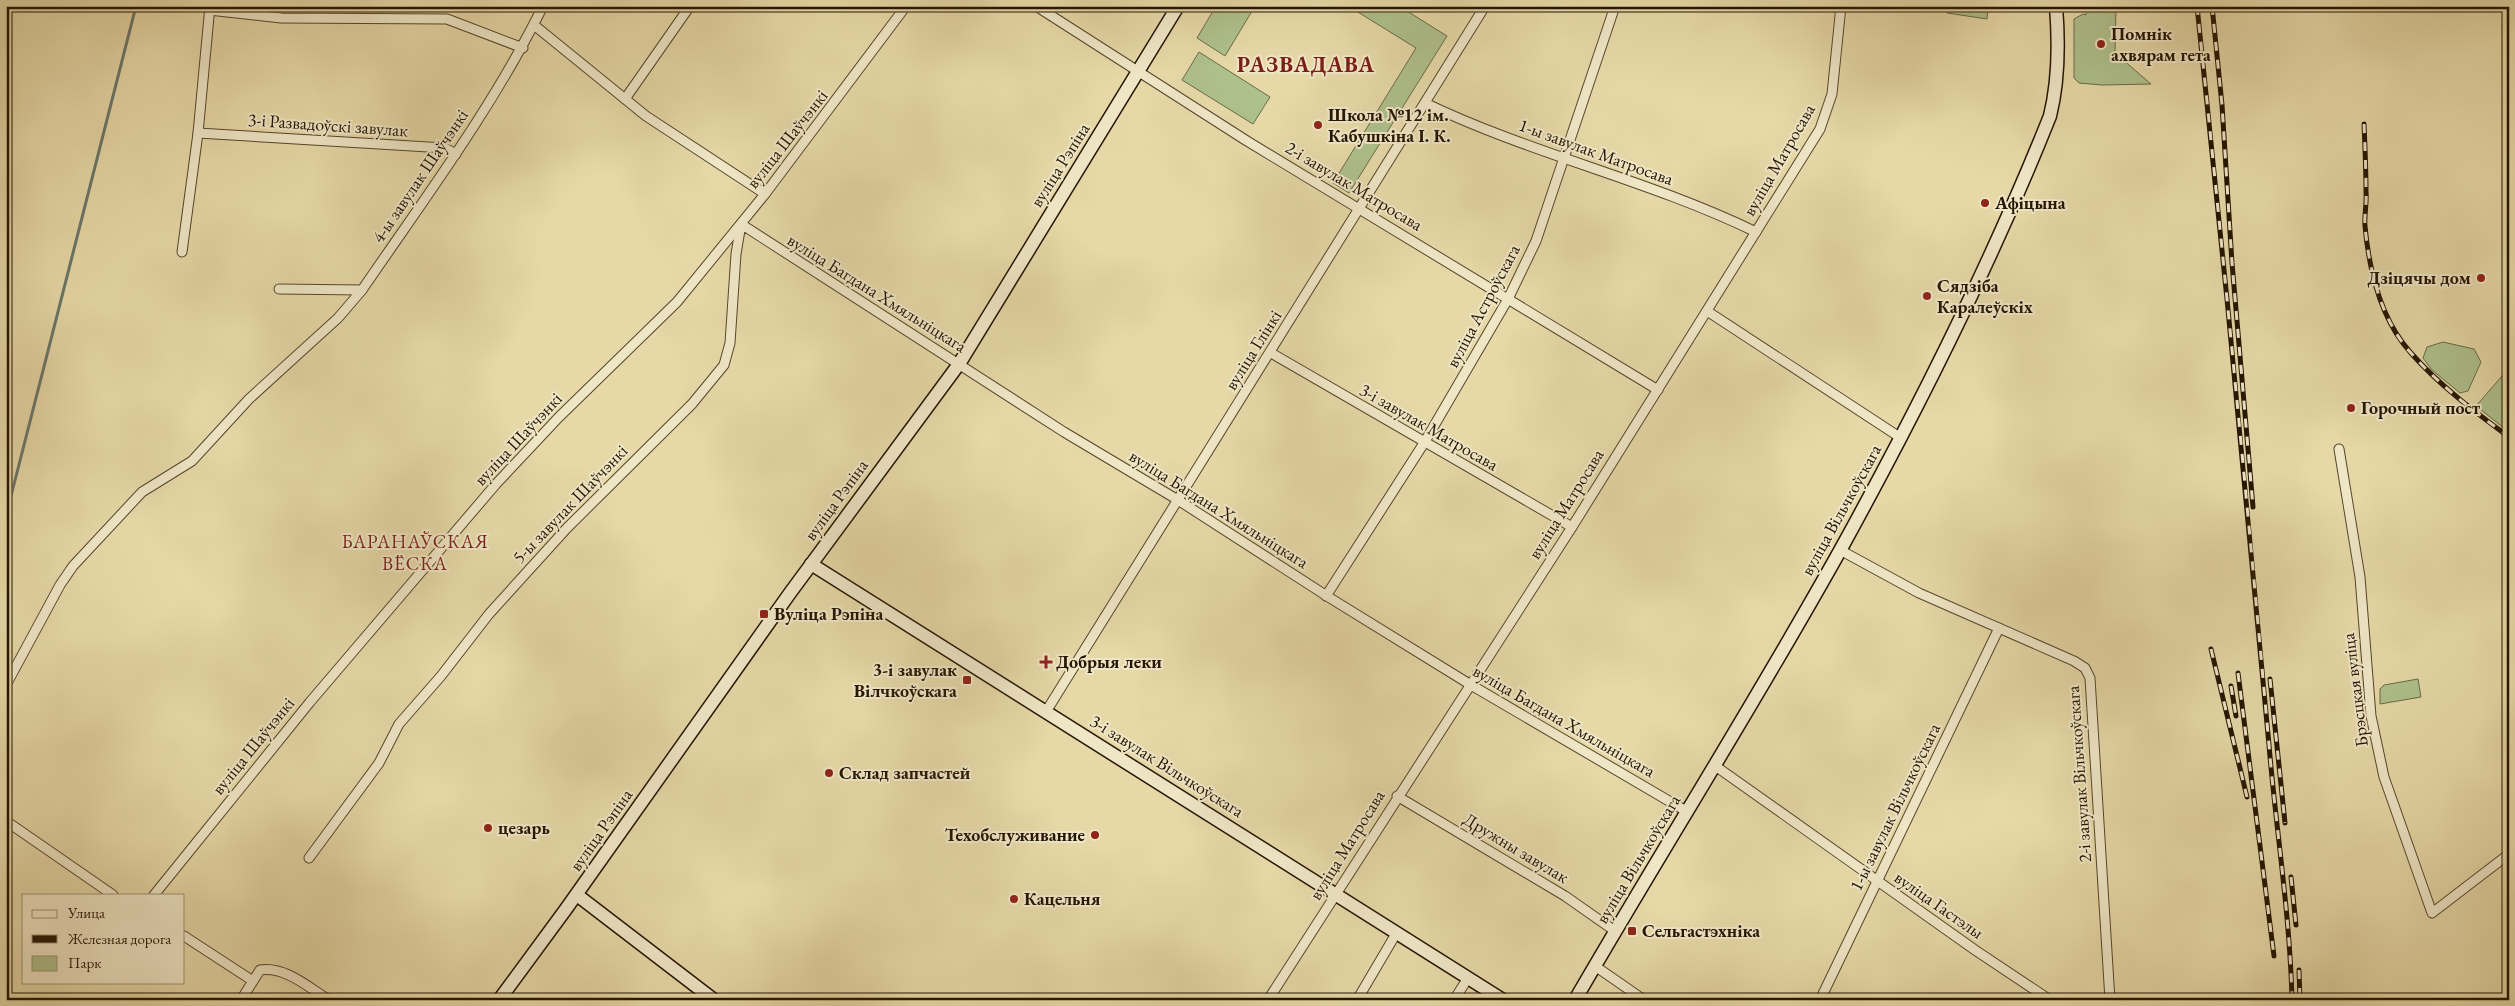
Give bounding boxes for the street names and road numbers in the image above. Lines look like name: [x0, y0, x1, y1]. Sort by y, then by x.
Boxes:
street label: вуліца Шаўчэнкі: [741, 84, 833, 193]
street label: вуліца Матросава: [1737, 99, 1820, 220]
street label: 4-ы завулак Шаўчэнкі: [366, 104, 473, 247]
street label: 3-і Развадоўскі завулак: [247, 107, 409, 142]
street label: 1-ы завулак Матросава: [1516, 113, 1677, 190]
street label: вуліца Рэпіна: [1025, 118, 1095, 211]
street label: 2-і завулак Матросава: [1281, 135, 1428, 236]
street label: вуліца Багдана Хмяльніцкага: [783, 228, 972, 358]
street label: вуліца Астроўскага: [1440, 239, 1525, 371]
street label: вуліца Глінкі: [1219, 305, 1287, 394]
street label: 3-і завулак Матросава: [1356, 378, 1503, 476]
street label: вуліца Шаўчэнкі: [469, 387, 567, 490]
street label: 5-ы завулак Шаўчэнкі: [507, 439, 633, 568]
street label: вуліца Вільчкоўскага: [1795, 439, 1887, 579]
street label: вуліца Багдана Хмяльніцкага: [1125, 444, 1314, 574]
street label: вуліца Матросава: [1523, 444, 1609, 563]
street label: вуліца Рэпіна: [798, 454, 873, 545]
street label: Брэсцкая вуліца: [2336, 631, 2373, 748]
street label: вуліца Багдана Хмяльніцкага: [1469, 659, 1660, 783]
street label: 2-і завулак Вільчкоўскага: [2061, 684, 2096, 863]
street label: вуліца Шаўчэнкі: [206, 692, 299, 799]
street label: 3-і завулак Вільчкоўскага: [1086, 709, 1249, 823]
street label: 1-ы завулак Вільчкоўскага: [1844, 718, 1946, 894]
street label: вуліца Рэпіна: [564, 783, 638, 875]
street label: вуліца Матросава: [1304, 785, 1390, 904]
street label: вуліца Вільчкоўскага: [1590, 789, 1686, 927]
street label: Дружны завулак: [1459, 807, 1574, 888]
street label: вуліца Гастэлы: [1890, 865, 1988, 944]

